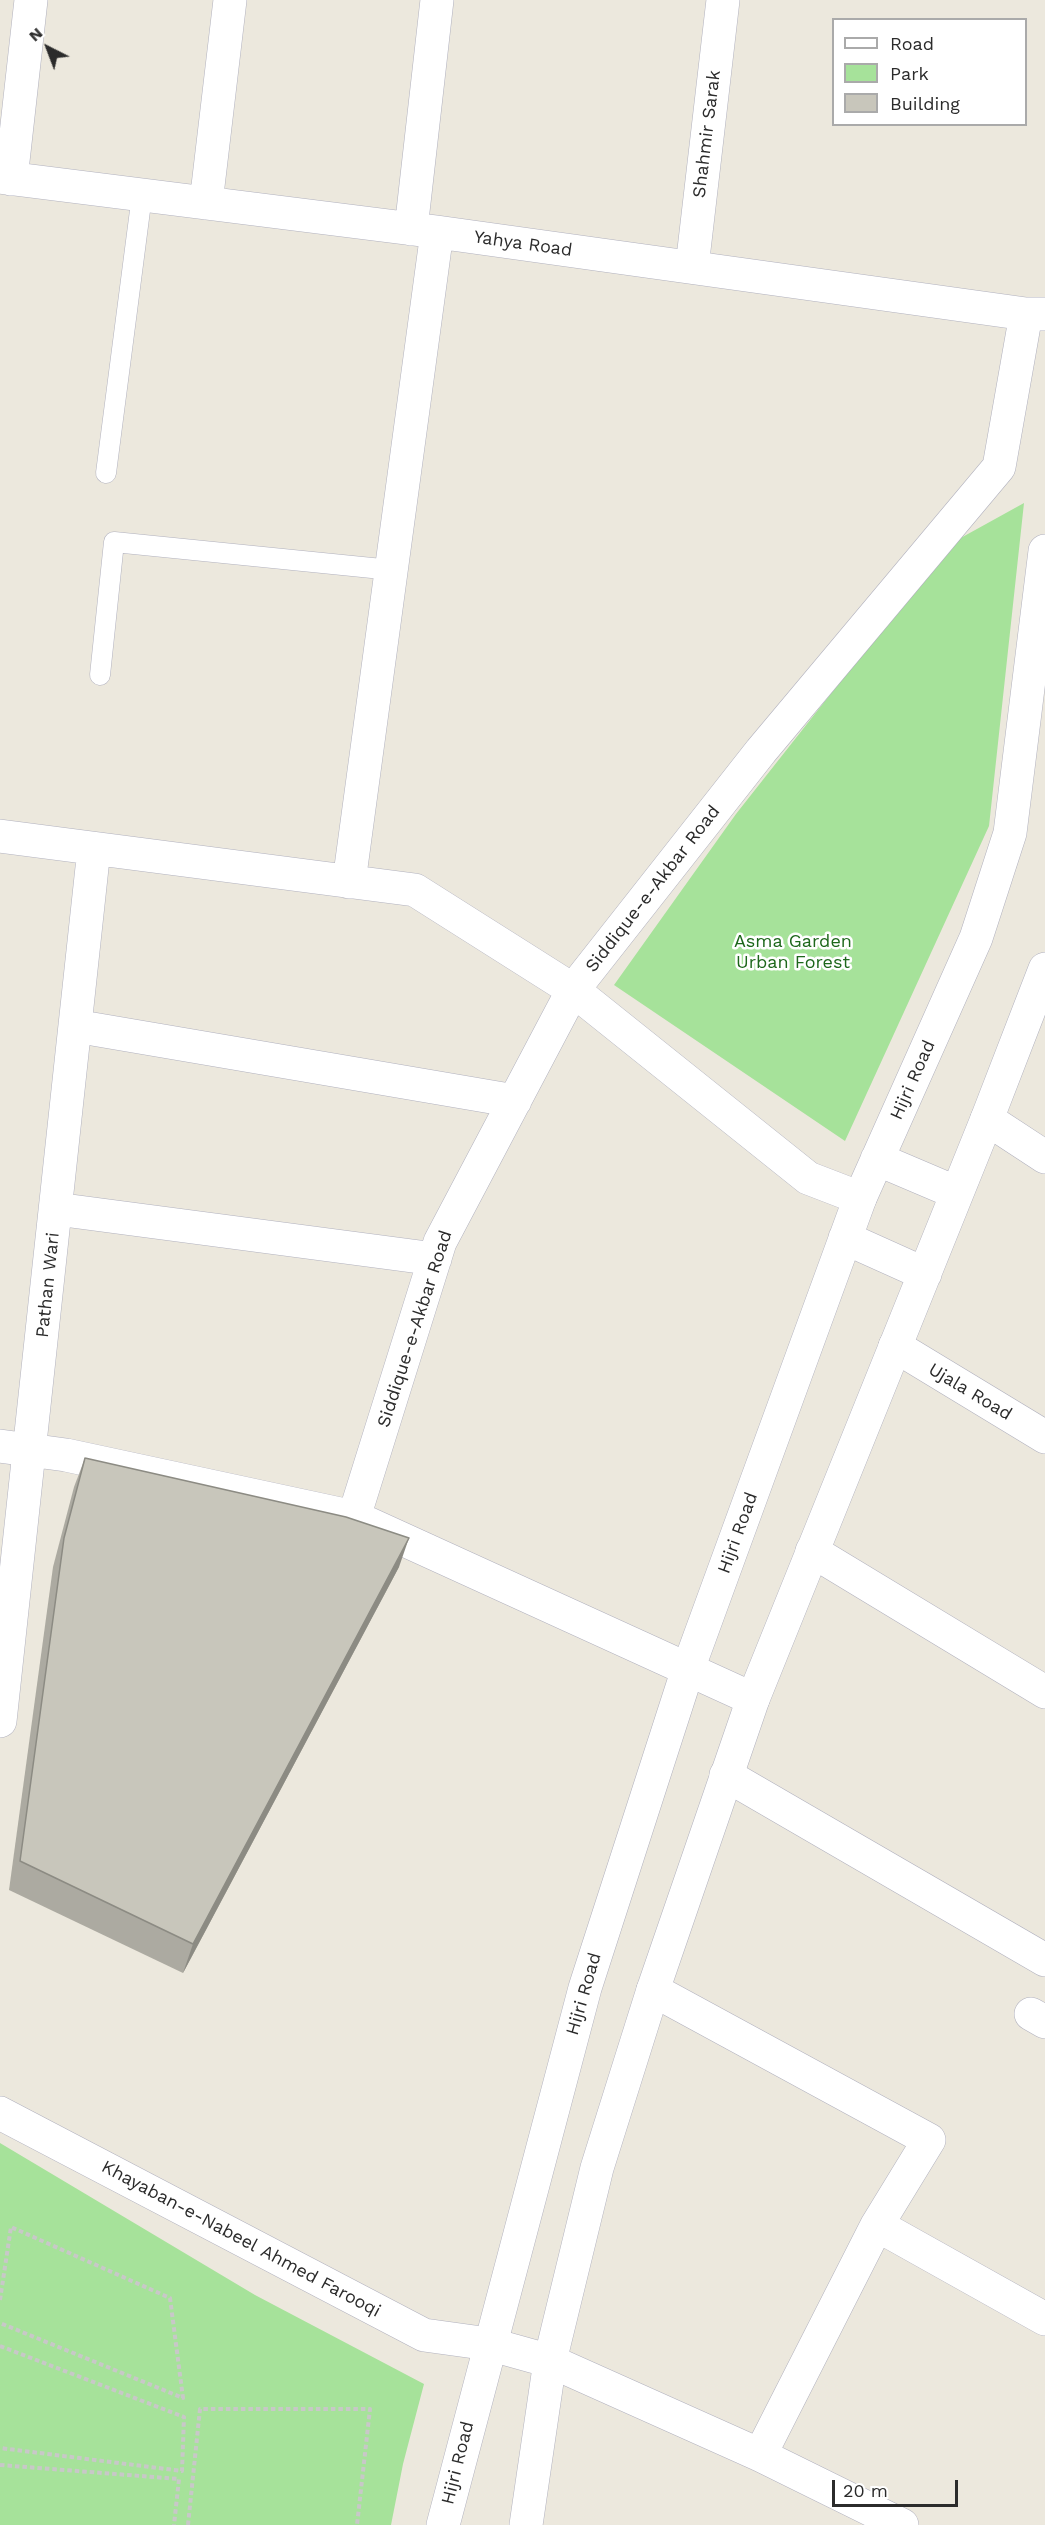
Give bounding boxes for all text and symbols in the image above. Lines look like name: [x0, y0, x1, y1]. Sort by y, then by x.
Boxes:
north arrow: [18, 18, 78, 78]
legend: [832, 18, 1027, 126]
text: N: [25, 23, 46, 45]
text: Road: [890, 33, 934, 54]
text: Park: [890, 63, 929, 84]
street label: Shahmir Sarak: [688, 69, 726, 199]
text: Building: [890, 93, 960, 114]
street label: Yahya Road: [472, 226, 574, 262]
street label: Siddique-e-Akbar Road: [581, 801, 725, 977]
park label: Asma Garden Urban Forest: [734, 931, 852, 974]
street label: Hijri Road: [886, 1037, 940, 1123]
street label: Siddique-e-Akbar Road: [373, 1228, 457, 1430]
street label: Pathan Wari: [32, 1231, 64, 1339]
street label: Ujala Road: [924, 1359, 1016, 1425]
street label: Hijri Road: [713, 1489, 763, 1577]
street label: Hijri Road: [562, 1950, 606, 2038]
street label: Khayaban-e-Nabeel Ahmed Farooqi: [98, 2156, 384, 2322]
street label: Hijri Road: [437, 2419, 479, 2507]
scale bar: [835, 2468, 961, 2506]
text: 20 m: [843, 2480, 888, 2501]

